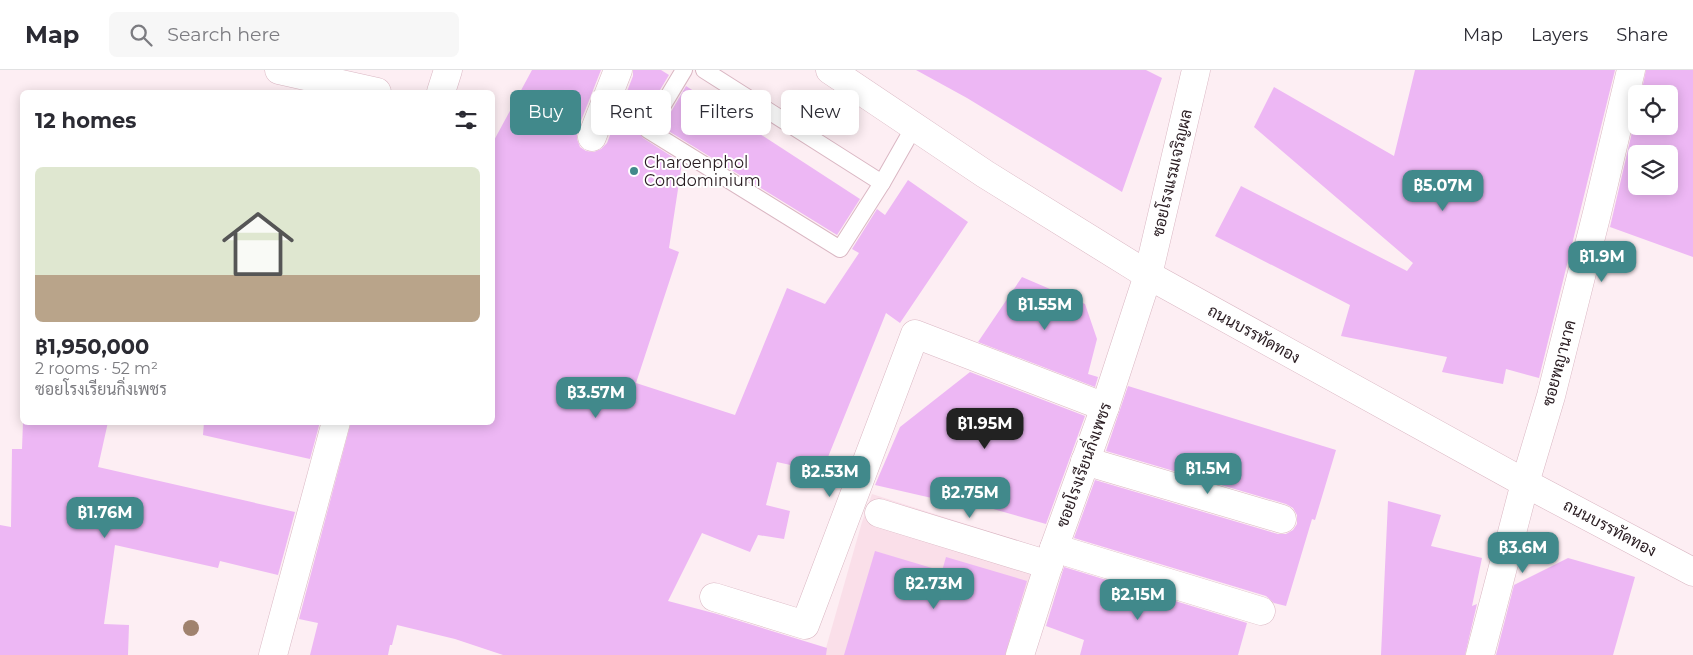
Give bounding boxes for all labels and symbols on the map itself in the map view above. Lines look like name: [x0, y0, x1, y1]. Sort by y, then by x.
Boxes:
street label: ซอยโรงแรมเจริญผล: [1146, 107, 1196, 239]
place label: Charoenphol Condominium: [644, 153, 761, 190]
marker: Charoenphol Condominium: [628, 165, 640, 177]
pin: ฿5.07M: [1402, 170, 1484, 212]
pin: ฿1.9M: [1567, 240, 1637, 283]
pin: ฿1.55M: [1004, 288, 1086, 331]
street label: ถนนบรรทัดทอง: [1205, 300, 1304, 367]
street label: ซอยพญานาค: [1538, 318, 1580, 408]
pin: ฿3.57M: [555, 376, 637, 419]
street label: ซอยโรงเรียนกิ่งเพชร: [1049, 398, 1116, 530]
pin: ฿1.95M: [944, 408, 1026, 450]
pin: ฿1.5M: [1173, 452, 1243, 495]
pin: ฿2.53M: [789, 456, 871, 498]
pin: ฿2.75M: [929, 476, 1011, 519]
street label: ถนนบรรทัดทอง: [1560, 495, 1660, 560]
pin: ฿1.76M: [64, 496, 146, 539]
pin: ฿3.6M: [1488, 532, 1558, 574]
pin: ฿2.73M: [893, 568, 975, 610]
pin: ฿2.15M: [1097, 578, 1179, 621]

